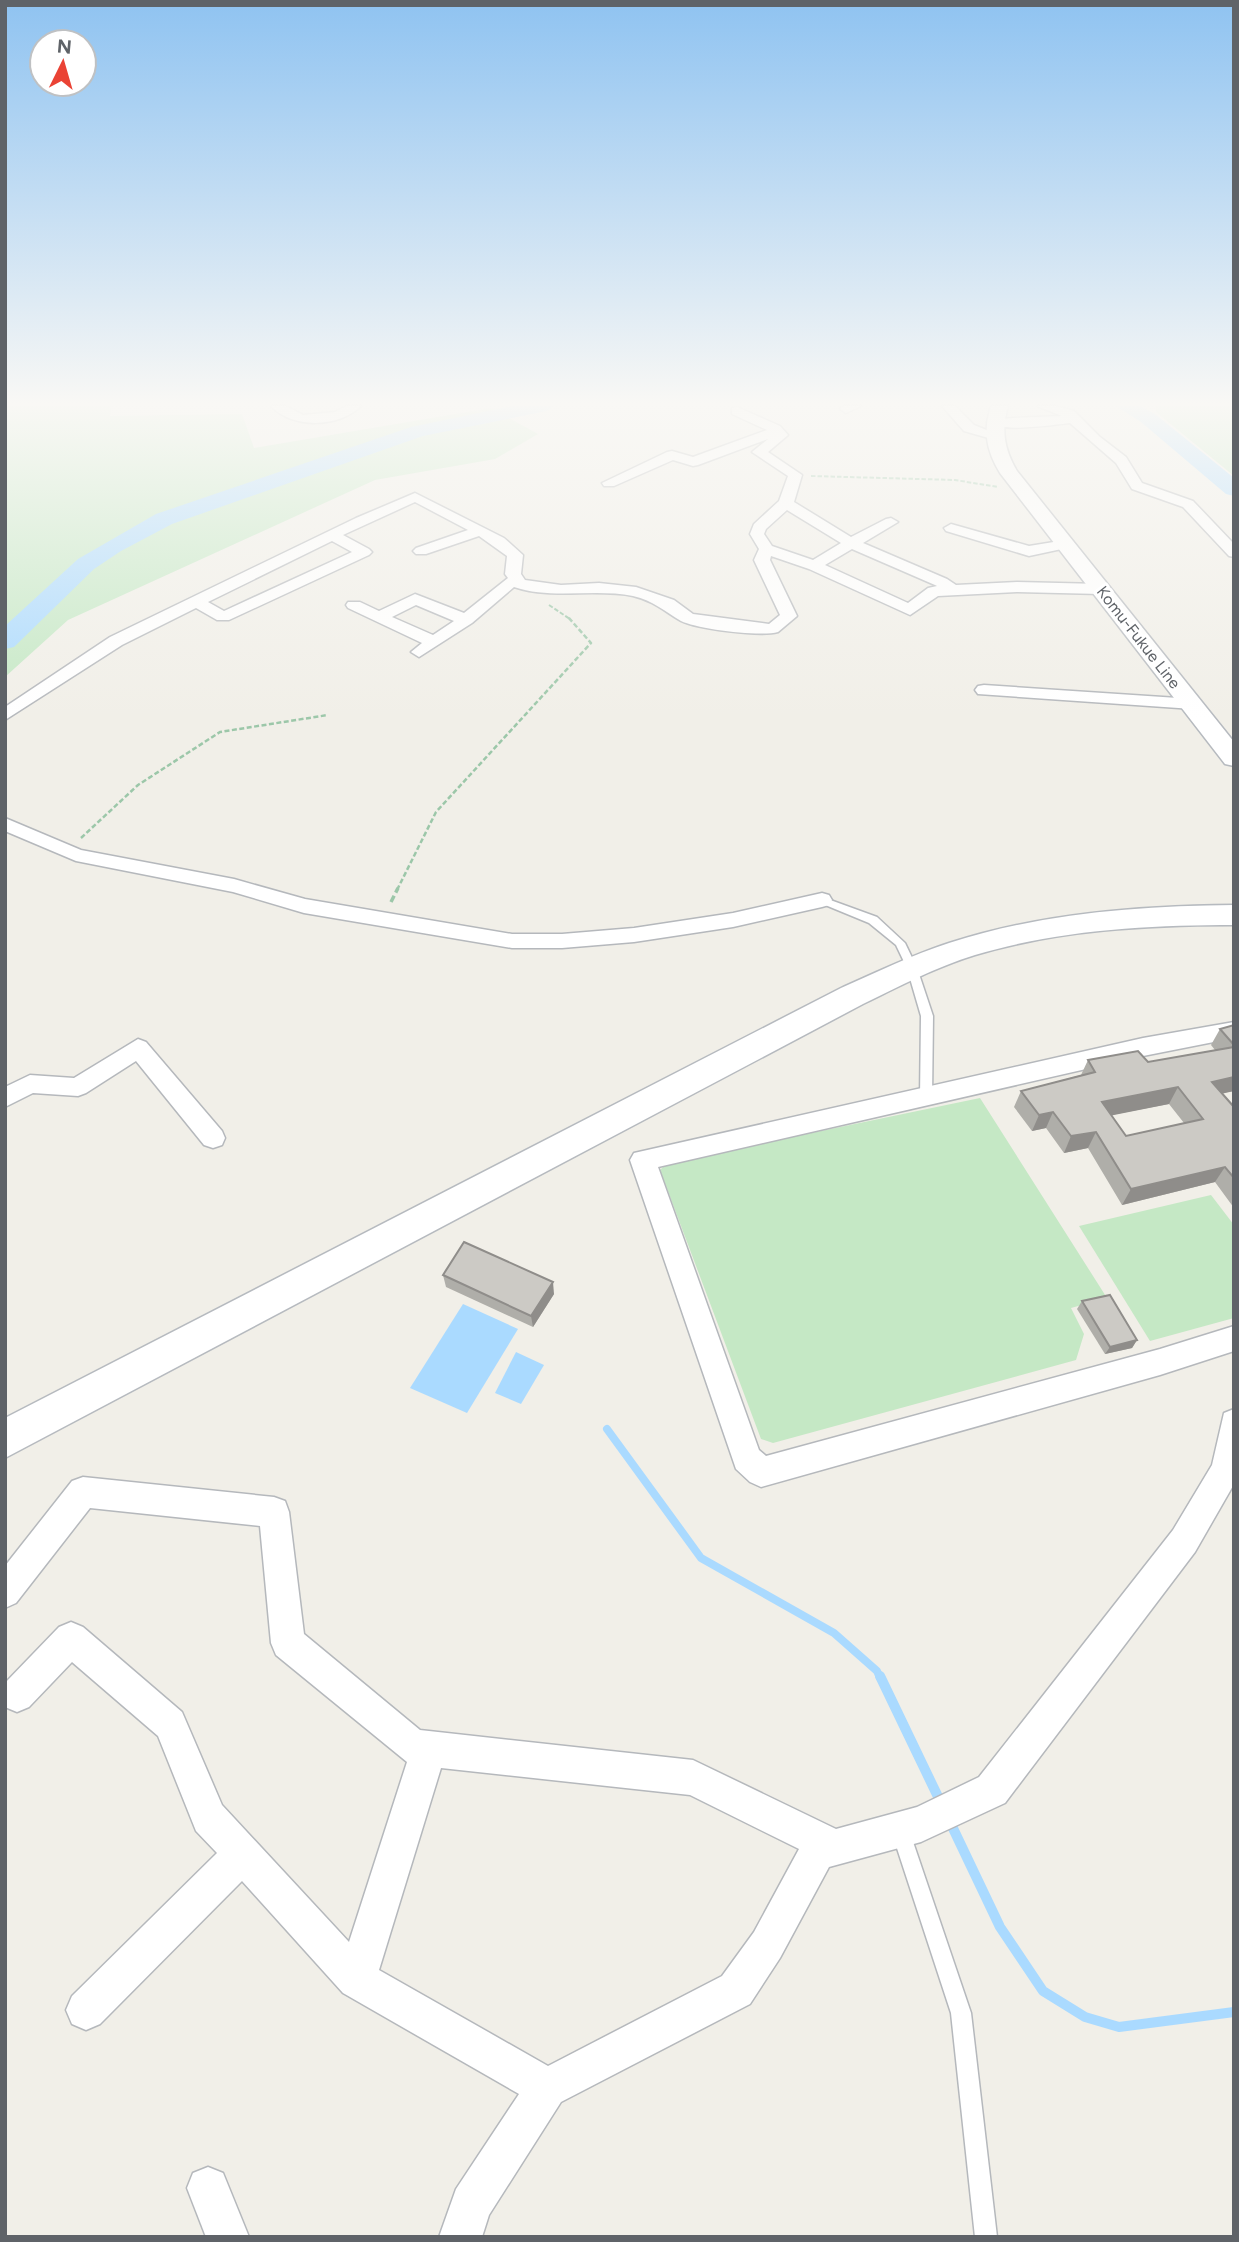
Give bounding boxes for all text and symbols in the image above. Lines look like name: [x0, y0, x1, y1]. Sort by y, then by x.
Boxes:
north arrow: [28, 28, 98, 98]
text: N: [56, 34, 73, 59]
street label: Komu-Fukue Line: [1093, 582, 1185, 692]

